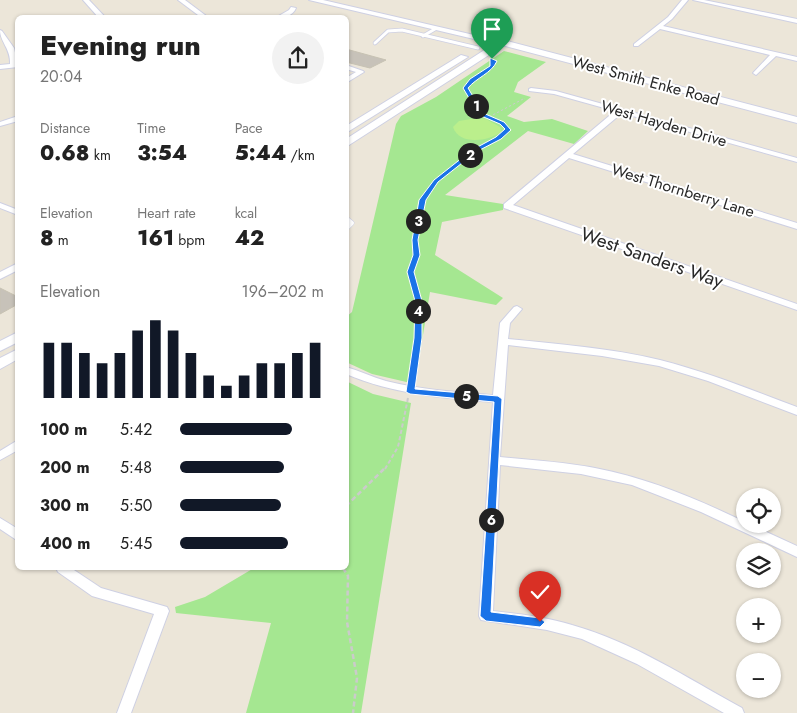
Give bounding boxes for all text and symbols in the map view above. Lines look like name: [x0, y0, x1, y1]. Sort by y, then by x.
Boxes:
pin: [471, 8, 513, 59]
icon: arrive: [478, 15, 506, 43]
text: Evening run: [40, 25, 201, 66]
button: share: [272, 32, 324, 84]
street label: West Smith Enke Road: [570, 50, 722, 111]
text: 20:04: [40, 65, 82, 88]
pin: 1: [464, 94, 488, 118]
street label: West Hayden Drive: [598, 94, 730, 152]
text: 1: [473, 96, 480, 116]
text: Distance: [40, 118, 90, 138]
text: Time: [137, 118, 166, 138]
text: Pace: [235, 118, 263, 138]
text: 0.68: [40, 138, 90, 168]
text: 3:54: [137, 138, 187, 168]
text: 5:44: [235, 138, 286, 168]
pin: 2: [458, 142, 482, 168]
text: km: [90, 145, 111, 165]
text: /km: [286, 145, 315, 165]
text: 2: [466, 145, 475, 165]
street label: West Thornberry Lane: [608, 158, 757, 223]
text: Elevation: [40, 203, 93, 223]
text: Heart rate: [137, 203, 196, 223]
text: kcal: [235, 203, 257, 223]
pin: 3: [406, 208, 430, 234]
text: 3: [414, 211, 423, 231]
street label: West Sanders Way: [577, 220, 727, 295]
text: 8: [40, 223, 54, 253]
text: 161: [137, 223, 174, 253]
text: 42: [235, 223, 264, 253]
text: m: [54, 230, 69, 250]
text: bpm: [174, 230, 205, 250]
text: Elevation: [40, 280, 100, 303]
text: 196–202 m: [241, 280, 324, 303]
pin: 4: [406, 298, 430, 324]
text: 4: [414, 301, 423, 321]
pin: 5: [454, 384, 478, 408]
text: 5: [462, 386, 471, 406]
text: 100 m: [40, 418, 87, 441]
text: 5:42: [120, 418, 152, 441]
text: 200 m: [40, 456, 90, 479]
text: 5:48: [120, 456, 152, 479]
map controls: [736, 488, 781, 698]
button: locate: [736, 488, 781, 533]
text: 300 m: [40, 494, 89, 517]
text: 5:50: [120, 494, 152, 517]
pin: 6: [478, 508, 504, 532]
text: 6: [487, 510, 496, 530]
text: 400 m: [40, 532, 90, 555]
text: 5:45: [120, 532, 152, 555]
button: layers: [736, 543, 781, 588]
pin: [519, 571, 561, 622]
icon: check: [526, 578, 554, 606]
button: +: [736, 598, 781, 643]
button: −: [736, 653, 781, 698]

